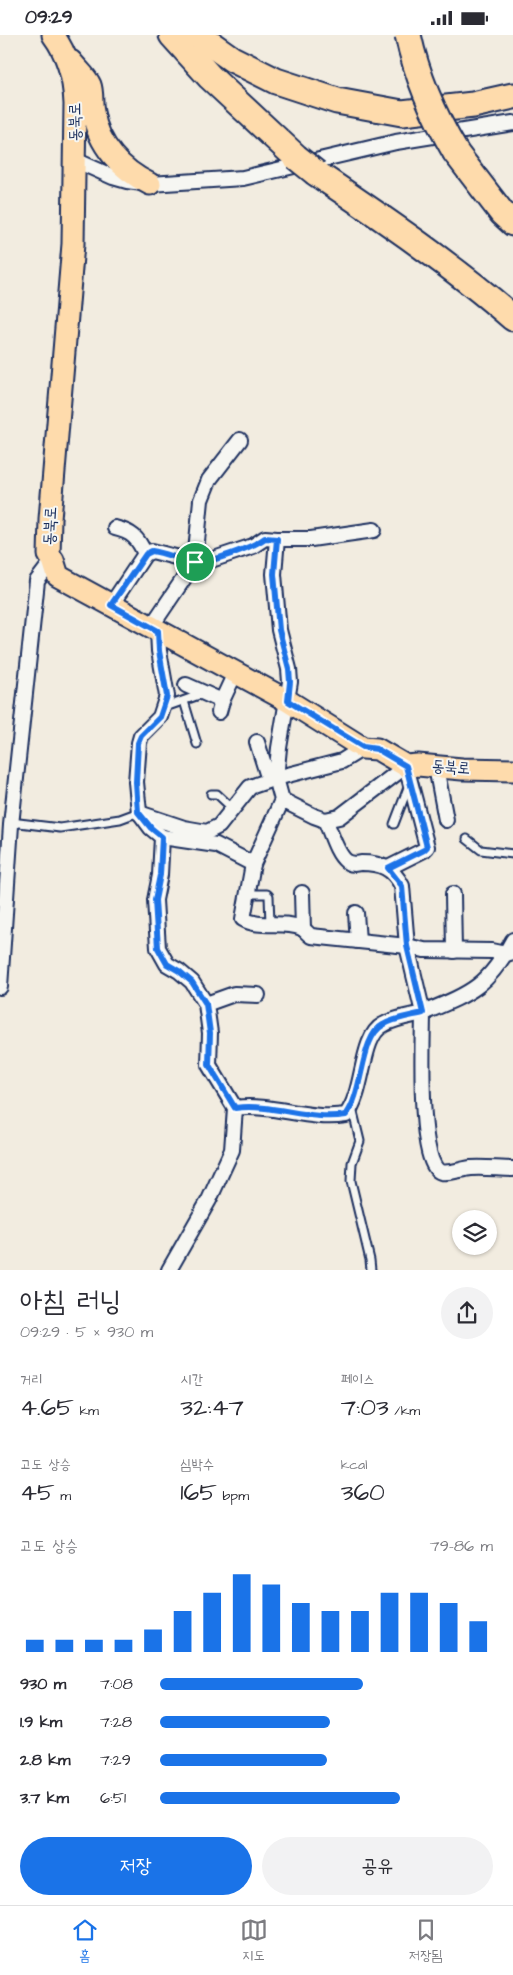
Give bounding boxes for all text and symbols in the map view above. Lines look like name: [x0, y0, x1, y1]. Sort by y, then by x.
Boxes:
text: 09:29: [25, 4, 73, 31]
street label: 동북로: [64, 102, 86, 142]
street label: 동북로: [38, 506, 62, 546]
pin: [174, 541, 216, 583]
icon: arrive: [181, 548, 209, 576]
street label: 동북로: [431, 755, 471, 779]
map controls: [452, 1210, 497, 1255]
button: layers: [452, 1210, 497, 1255]
text: 아침 러닝: [20, 1282, 121, 1321]
button: share: [441, 1287, 493, 1339]
text: 09:29 · 5 × 930 m: [20, 1321, 153, 1343]
text: 거리: [20, 1370, 43, 1390]
text: 시간: [180, 1370, 203, 1390]
text: 페이스: [341, 1370, 374, 1390]
text: 4.65: [20, 1390, 74, 1425]
text: 32:47: [180, 1390, 244, 1425]
text: 7:03: [341, 1390, 389, 1425]
text: km: [74, 1401, 99, 1421]
text: /km: [389, 1401, 420, 1421]
text: 고도 상승: [20, 1455, 71, 1475]
text: 심박수: [180, 1455, 214, 1475]
text: kcal: [341, 1455, 367, 1475]
text: 45: [20, 1475, 55, 1510]
text: 165: [180, 1475, 217, 1510]
text: 360: [341, 1475, 385, 1510]
text: m: [55, 1486, 71, 1506]
text: bpm: [217, 1486, 249, 1506]
text: 고도 상승: [20, 1535, 78, 1557]
text: 79–86 m: [430, 1535, 493, 1557]
text: 930 m: [20, 1673, 66, 1695]
text: 7:08: [100, 1673, 133, 1695]
text: 1.9 km: [20, 1711, 62, 1733]
text: 7:28: [100, 1711, 132, 1733]
text: 2.8 km: [20, 1749, 70, 1771]
text: 7:29: [100, 1749, 131, 1771]
text: 3.7 km: [20, 1787, 69, 1809]
text: 6:51: [100, 1787, 126, 1809]
button: 저장: [20, 1837, 252, 1895]
button: 공유: [262, 1837, 493, 1895]
tab: 홈: [71, 1916, 99, 1966]
tab: 지도: [240, 1916, 268, 1966]
tab: 저장됨: [409, 1916, 442, 1966]

